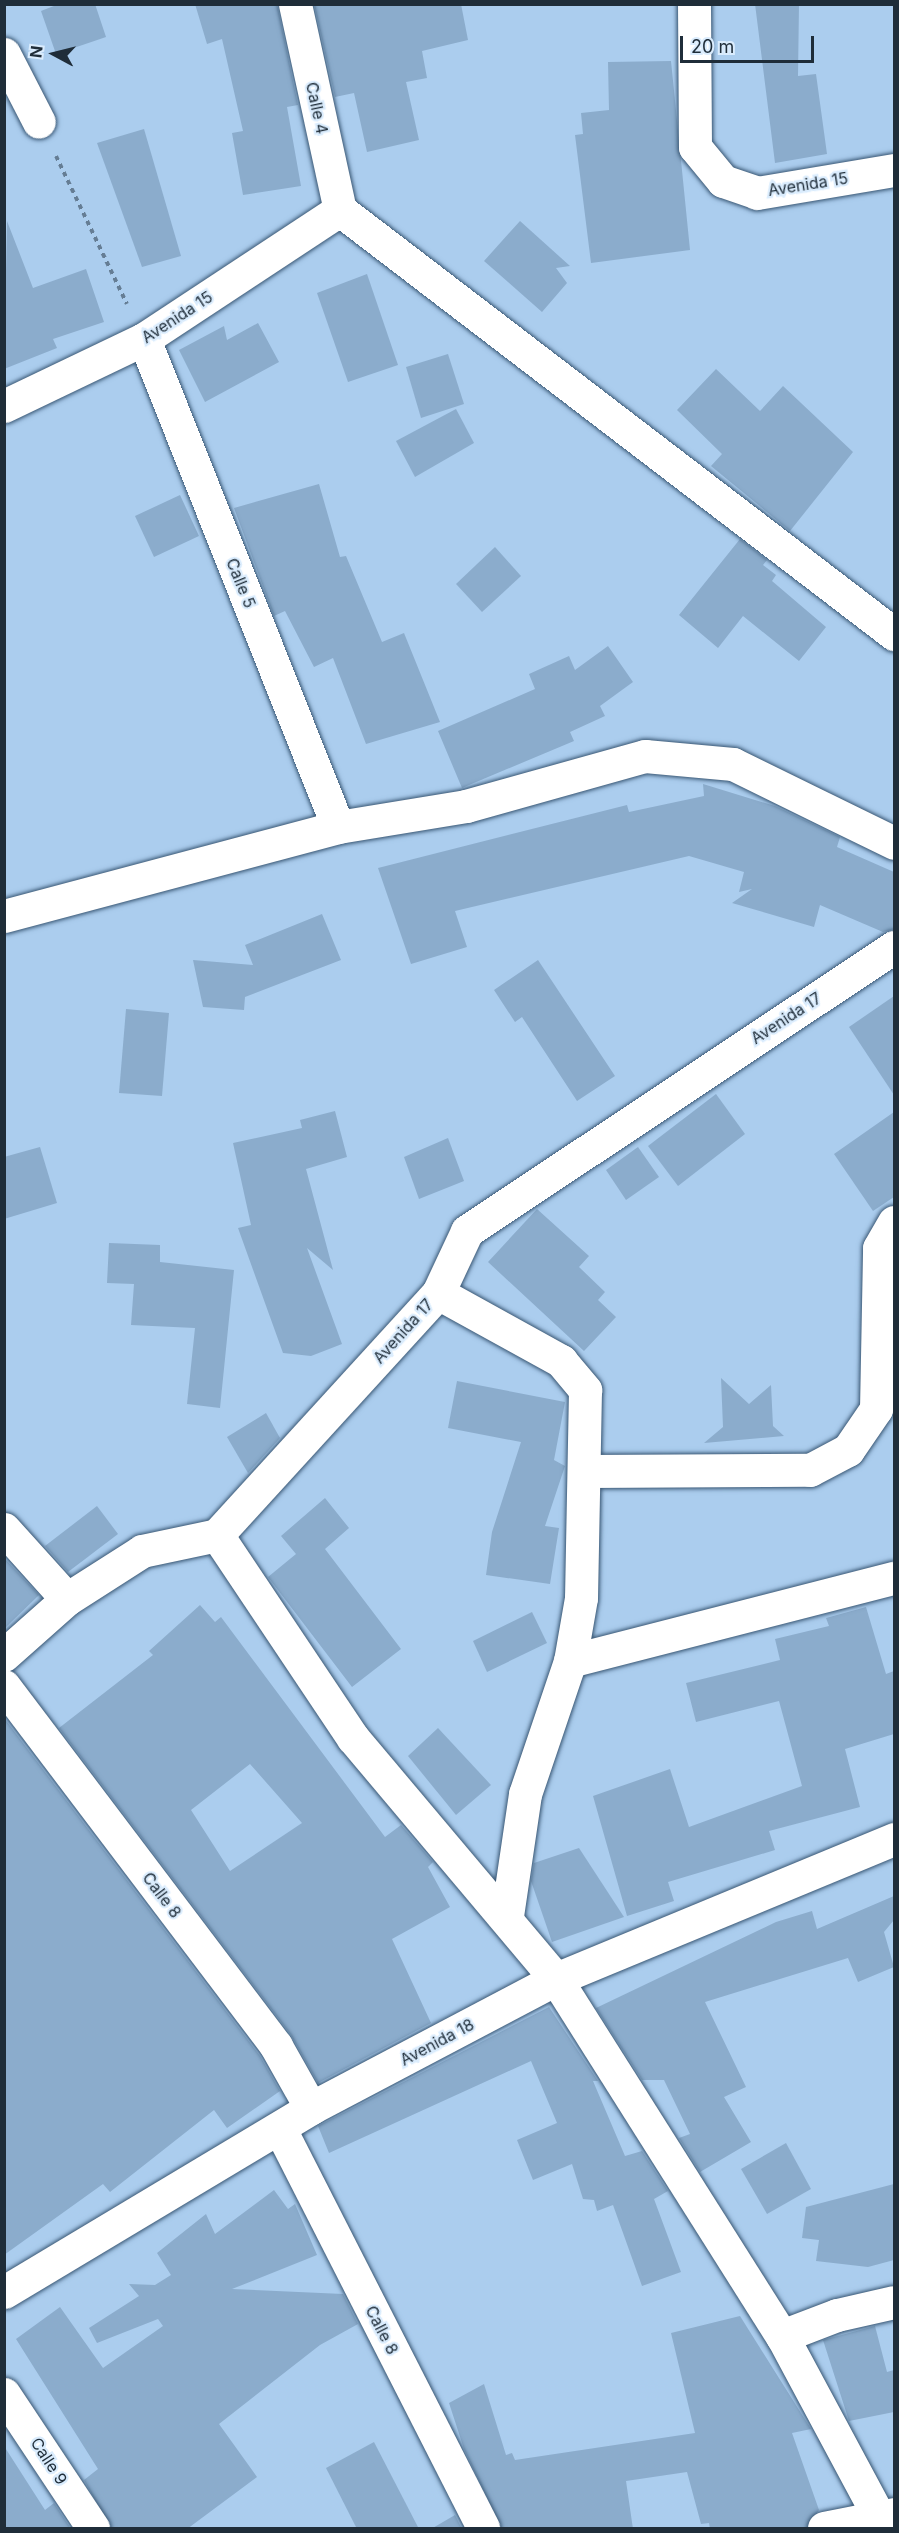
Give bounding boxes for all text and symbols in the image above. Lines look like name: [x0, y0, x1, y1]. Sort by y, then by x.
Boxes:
north arrow: [24, 24, 84, 84]
scale bar: [683, 24, 816, 62]
text: 20 m: [691, 36, 734, 57]
text: N: [25, 45, 47, 59]
street label: Calle 4: [302, 80, 332, 136]
street label: Avenida 15: [767, 168, 849, 200]
street label: Avenida 15: [138, 287, 216, 347]
street label: Calle 5: [222, 555, 260, 611]
street label: Avenida 17: [747, 988, 825, 1048]
street label: Avenida 17: [369, 1295, 437, 1367]
street label: Calle 8: [139, 1868, 185, 1922]
street label: Avenida 18: [397, 2015, 477, 2069]
street label: Calle 8: [362, 2302, 402, 2358]
street label: Calle 9: [27, 2434, 71, 2488]

